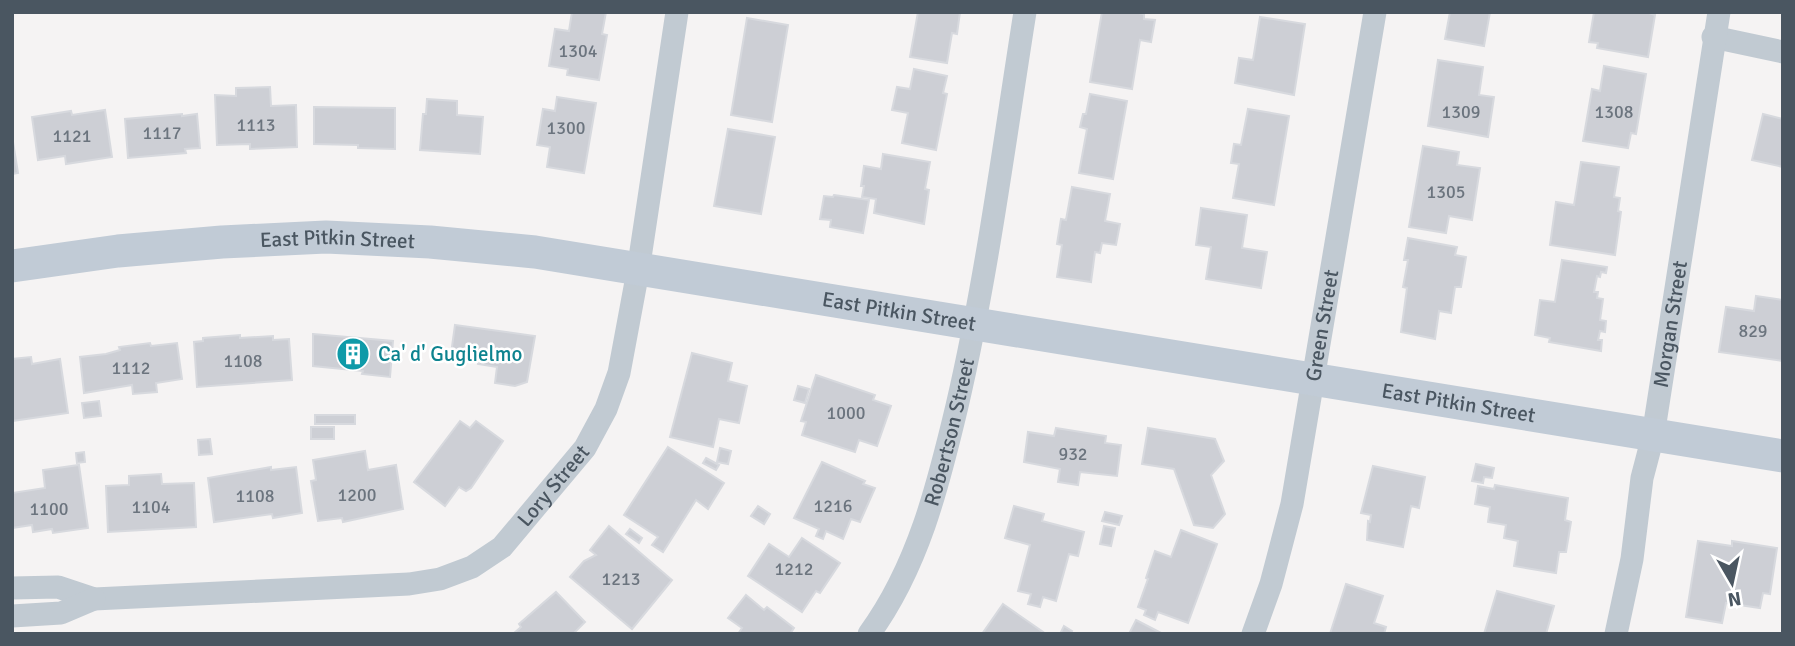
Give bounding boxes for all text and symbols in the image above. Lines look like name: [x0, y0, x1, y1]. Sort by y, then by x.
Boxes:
house number: 1304: [559, 40, 598, 62]
house number: 1309: [1442, 101, 1480, 123]
house number: 1308: [1595, 101, 1633, 123]
house number: 1113: [237, 114, 275, 136]
house number: 1300: [547, 117, 585, 139]
house number: 1117: [143, 122, 181, 144]
house number: 1121: [53, 125, 91, 147]
house number: 1305: [1427, 181, 1465, 203]
street label: East Pitkin Street: [259, 224, 416, 254]
street label: Morgan Street: [1648, 259, 1693, 389]
street label: Green Street: [1300, 268, 1344, 383]
street label: East Pitkin Street: [820, 286, 978, 337]
house number: 829: [1738, 320, 1768, 342]
building icon: Ca' d' Guglielmo: [334, 335, 372, 373]
place label: Ca' d' Guglielmo: [378, 341, 522, 367]
house number: 1108: [224, 350, 262, 372]
street label: Robertson Street: [918, 356, 980, 509]
house number: 1112: [112, 357, 150, 379]
street label: East Pitkin Street: [1380, 378, 1537, 428]
house number: 1000: [827, 402, 865, 424]
street label: Lory Street: [512, 439, 595, 532]
house number: 932: [1058, 443, 1088, 465]
house number: 1200: [338, 484, 376, 506]
house number: 1108: [236, 485, 274, 507]
house number: 1216: [814, 495, 852, 517]
house number: 1104: [132, 496, 171, 518]
house number: 1100: [30, 498, 68, 520]
north arrow: [1697, 548, 1767, 618]
house number: 1212: [775, 558, 813, 580]
house number: 1213: [602, 568, 640, 590]
text: N: [1726, 586, 1743, 612]

